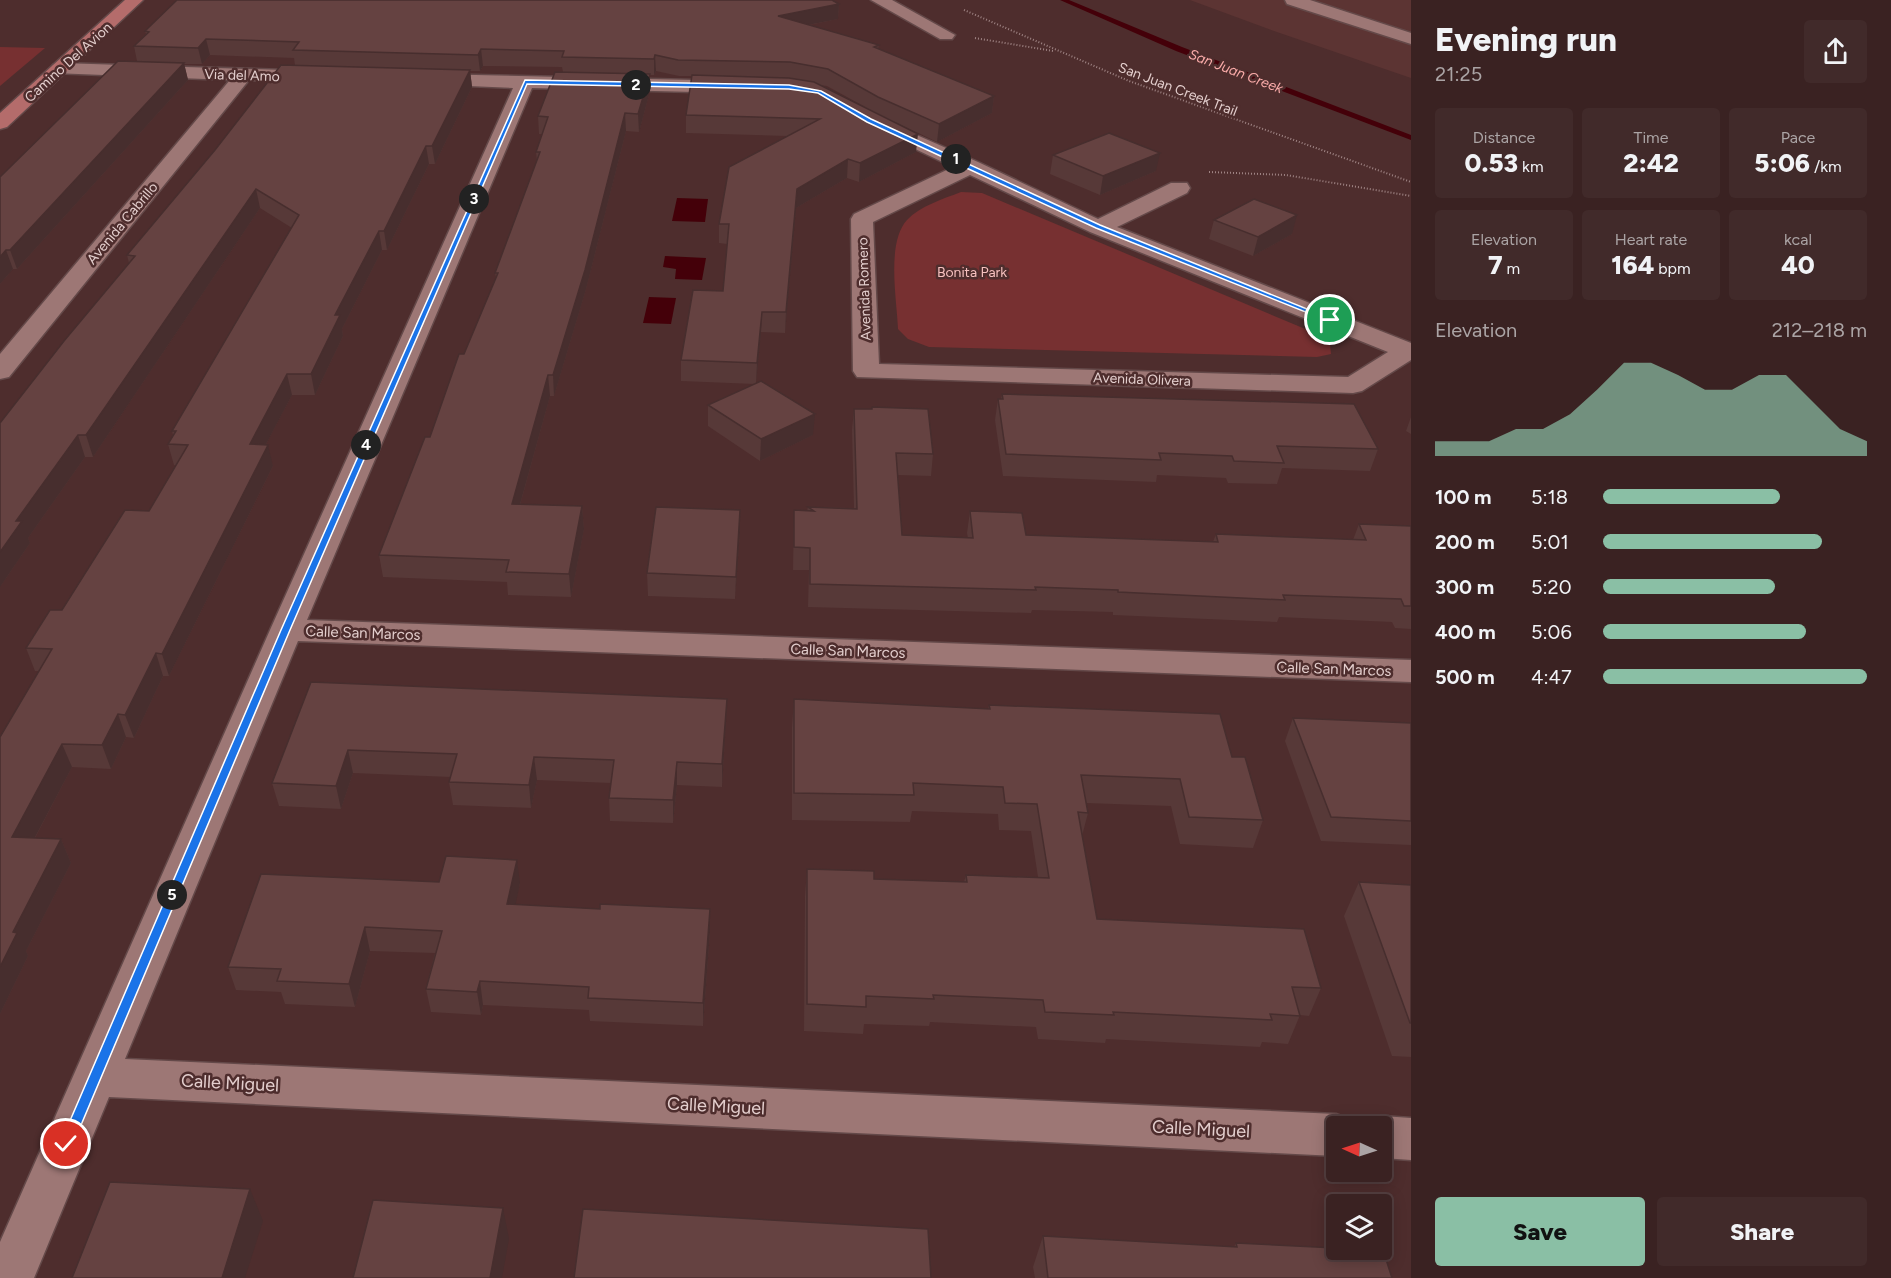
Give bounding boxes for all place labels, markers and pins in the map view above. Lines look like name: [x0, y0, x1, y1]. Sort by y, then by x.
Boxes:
pin: 2: [621, 70, 651, 100]
pin: 1: [941, 144, 971, 174]
pin: 3: [459, 184, 489, 214]
pin: [1304, 294, 1355, 345]
pin: 4: [351, 430, 381, 460]
pin: 5: [157, 880, 187, 910]
pin: [40, 1118, 91, 1169]

